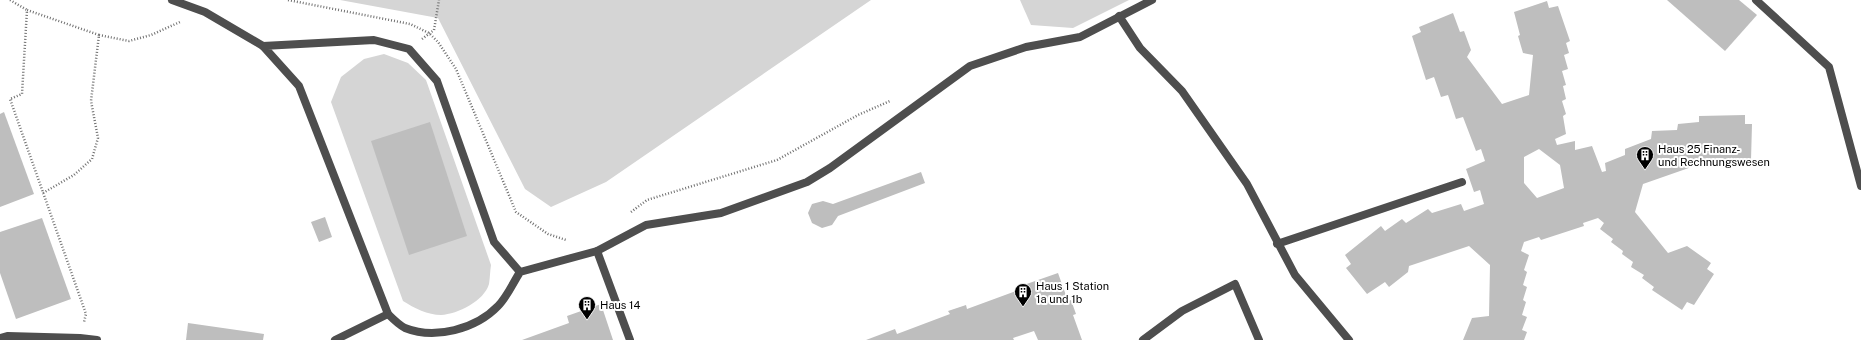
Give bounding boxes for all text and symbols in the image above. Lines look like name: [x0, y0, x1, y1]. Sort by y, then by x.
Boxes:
place label: Haus 25 Finanz- und Rechnungswesen: [1658, 143, 1770, 168]
building icon: Haus 25 Finanz- und Rechnungswesen: [1635, 145, 1655, 170]
place label: Haus 1 Station 1a und 1b: [1036, 280, 1109, 305]
building icon: Haus 1 Station 1a und 1b: [1013, 282, 1033, 307]
building icon: Haus 14: [577, 295, 597, 320]
place label: Haus 14: [600, 299, 641, 311]

